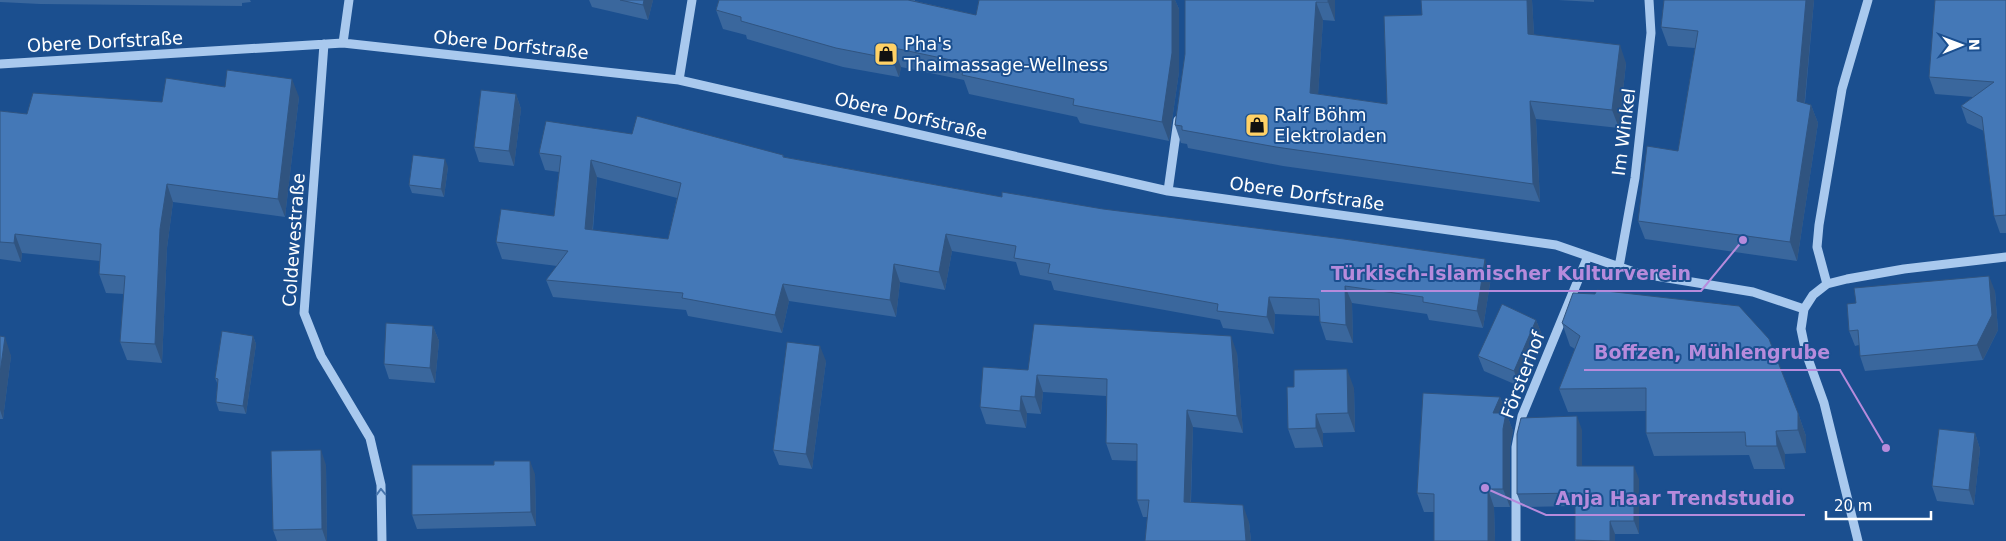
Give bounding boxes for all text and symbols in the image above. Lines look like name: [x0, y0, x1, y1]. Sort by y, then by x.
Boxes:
north arrow: [1936, 20, 1986, 70]
street label: Obere Dorfstraße: [432, 26, 590, 63]
street label: Obere Dorfstraße: [26, 27, 184, 56]
place label: Pha's Thaimassage-Wellness: [903, 33, 1108, 75]
text: N: [1966, 39, 1982, 51]
shop icon: Pha's Thaimassage-Wellness: [873, 41, 899, 67]
street label: Im Winkel: [1608, 87, 1639, 177]
street label: Obere Dorfstraße: [833, 88, 990, 143]
place label: Ralf Böhm Elektroladen: [1274, 104, 1387, 146]
shop icon: Ralf Böhm Elektroladen: [1244, 112, 1270, 138]
street label: Coldewestraße: [278, 172, 309, 308]
street label: Obere Dorfstraße: [1228, 172, 1386, 215]
callout: Türkisch-Islamischer Kulturverein: [1321, 257, 1701, 291]
text: Türkisch-Islamischer Kulturverein: [1331, 262, 1691, 284]
street label: Försterhof: [1496, 328, 1549, 421]
callout: Boffzen, Mühlengrube: [1584, 336, 1840, 370]
text: Boffzen, Mühlengrube: [1594, 341, 1830, 363]
callout: Anja Haar Trendstudio: [1546, 481, 1805, 515]
text: Anja Haar Trendstudio: [1555, 487, 1795, 509]
one-way arrow: [376, 488, 387, 496]
scale bar: [1826, 488, 1931, 520]
text: 20 m: [1834, 497, 1872, 515]

